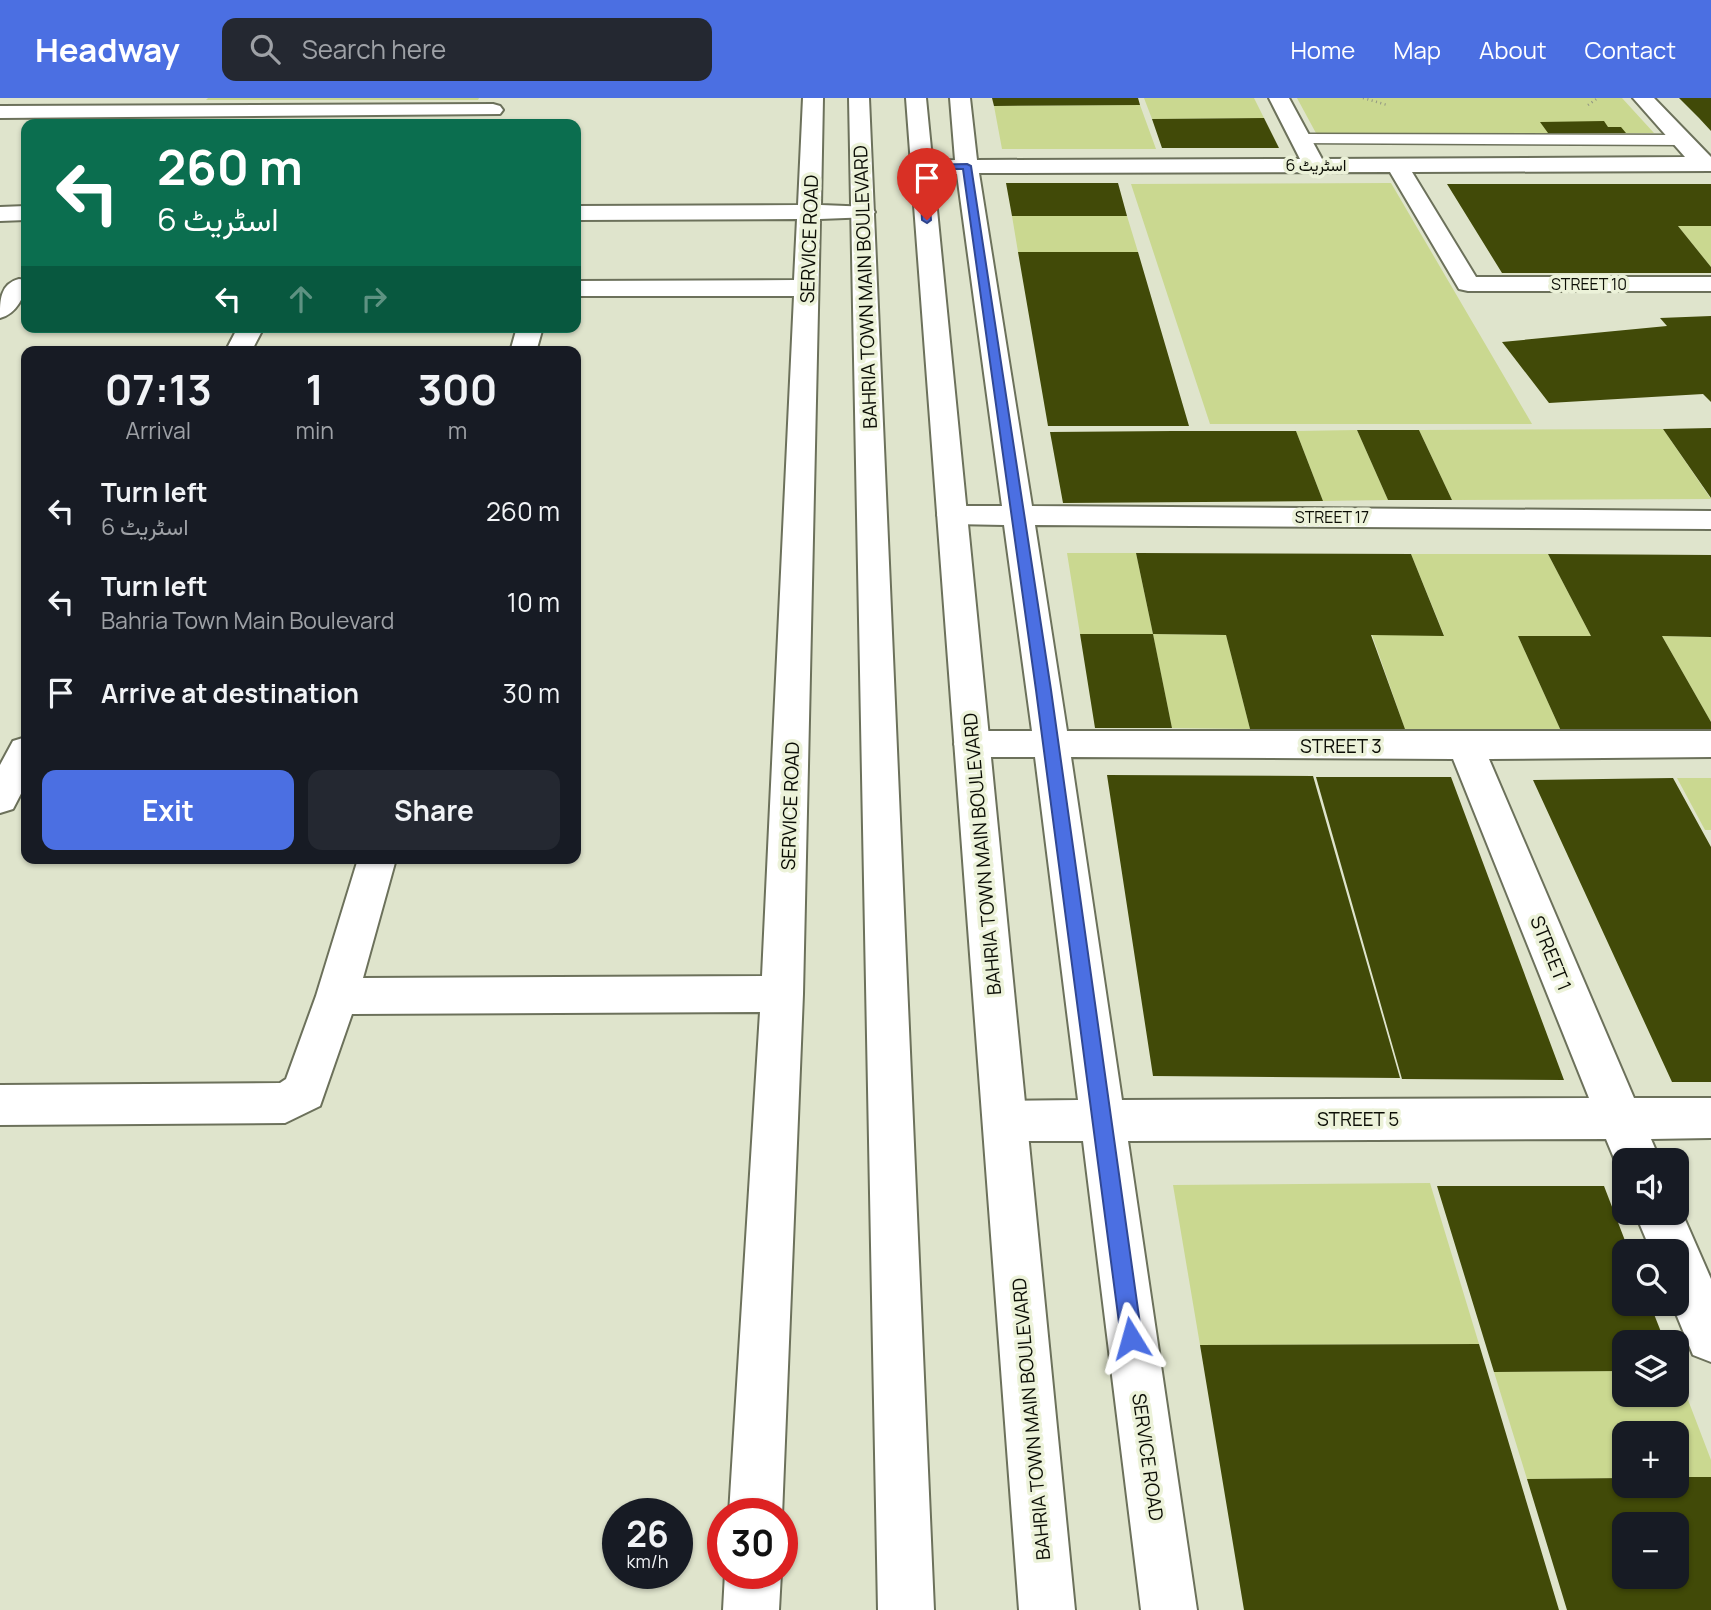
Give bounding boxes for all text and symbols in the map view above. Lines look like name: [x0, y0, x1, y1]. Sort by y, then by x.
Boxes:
search box: [222, 18, 712, 81]
text: Headway: [35, 27, 180, 72]
icon: search: [246, 30, 284, 68]
text: Search here: [302, 31, 446, 67]
text: Home: [1290, 33, 1355, 66]
text: Map: [1393, 33, 1441, 66]
text: About: [1479, 33, 1547, 66]
text: Contact: [1585, 33, 1676, 66]
text: 260 m: [157, 133, 303, 200]
street label: BAHRIA TOWN MAIN BOULEVARD: [847, 145, 883, 429]
icon: left: [42, 147, 133, 238]
pin: [897, 148, 957, 220]
street label: اسٹریٹ 6: [1286, 154, 1346, 176]
icon: arrive: [908, 159, 946, 197]
street label: SERVICE ROAD: [794, 174, 824, 304]
text: اسٹریٹ 6: [157, 197, 279, 241]
street label: STREET 10: [1551, 273, 1627, 295]
icon: left: [209, 280, 247, 318]
icon: ahead: [282, 280, 320, 318]
icon: right: [355, 280, 393, 318]
text: 07:13: [105, 360, 212, 418]
text: 1: [306, 360, 324, 418]
text: 300: [418, 360, 497, 418]
text: Arrival: [125, 414, 191, 446]
text: min: [296, 414, 334, 446]
text: m: [448, 414, 467, 446]
text: Turn left: [101, 474, 208, 510]
icon: left: [42, 492, 80, 530]
text: 260 m: [486, 493, 560, 529]
street label: STREET 17: [1295, 506, 1369, 528]
text: اسٹریٹ 6: [101, 510, 189, 542]
text: Turn left: [101, 568, 208, 604]
icon: left: [42, 583, 80, 621]
text: 10 m: [507, 584, 560, 620]
text: Bahria Town Main Boulevard: [101, 604, 394, 636]
icon: arrive: [42, 674, 80, 712]
text: Arrive at destination: [101, 675, 359, 711]
text: 30 m: [503, 675, 560, 711]
street label: BAHRIA TOWN MAIN BOULEVARD: [957, 712, 1007, 996]
street label: STREET 3: [1300, 733, 1382, 759]
street label: SERVICE ROAD: [775, 741, 805, 871]
button: Exit: [42, 770, 294, 850]
button: Share: [308, 770, 560, 850]
street label: STREET 1: [1524, 912, 1578, 994]
street label: STREET 5: [1317, 1106, 1399, 1132]
map controls: [1612, 1148, 1689, 1589]
button: sound: [1612, 1148, 1689, 1225]
button: search: [1612, 1239, 1689, 1316]
street label: BAHRIA TOWN MAIN BOULEVARD: [1006, 1277, 1056, 1561]
position arrow: [1094, 1301, 1168, 1375]
button: layers: [1612, 1330, 1689, 1407]
street label: SERVICE ROAD: [1126, 1391, 1170, 1523]
button: +: [1612, 1421, 1689, 1498]
speed limit sign: 30: [707, 1498, 798, 1589]
text: 26: [626, 1510, 669, 1558]
button: −: [1612, 1512, 1689, 1589]
text: km/h: [627, 1549, 668, 1573]

